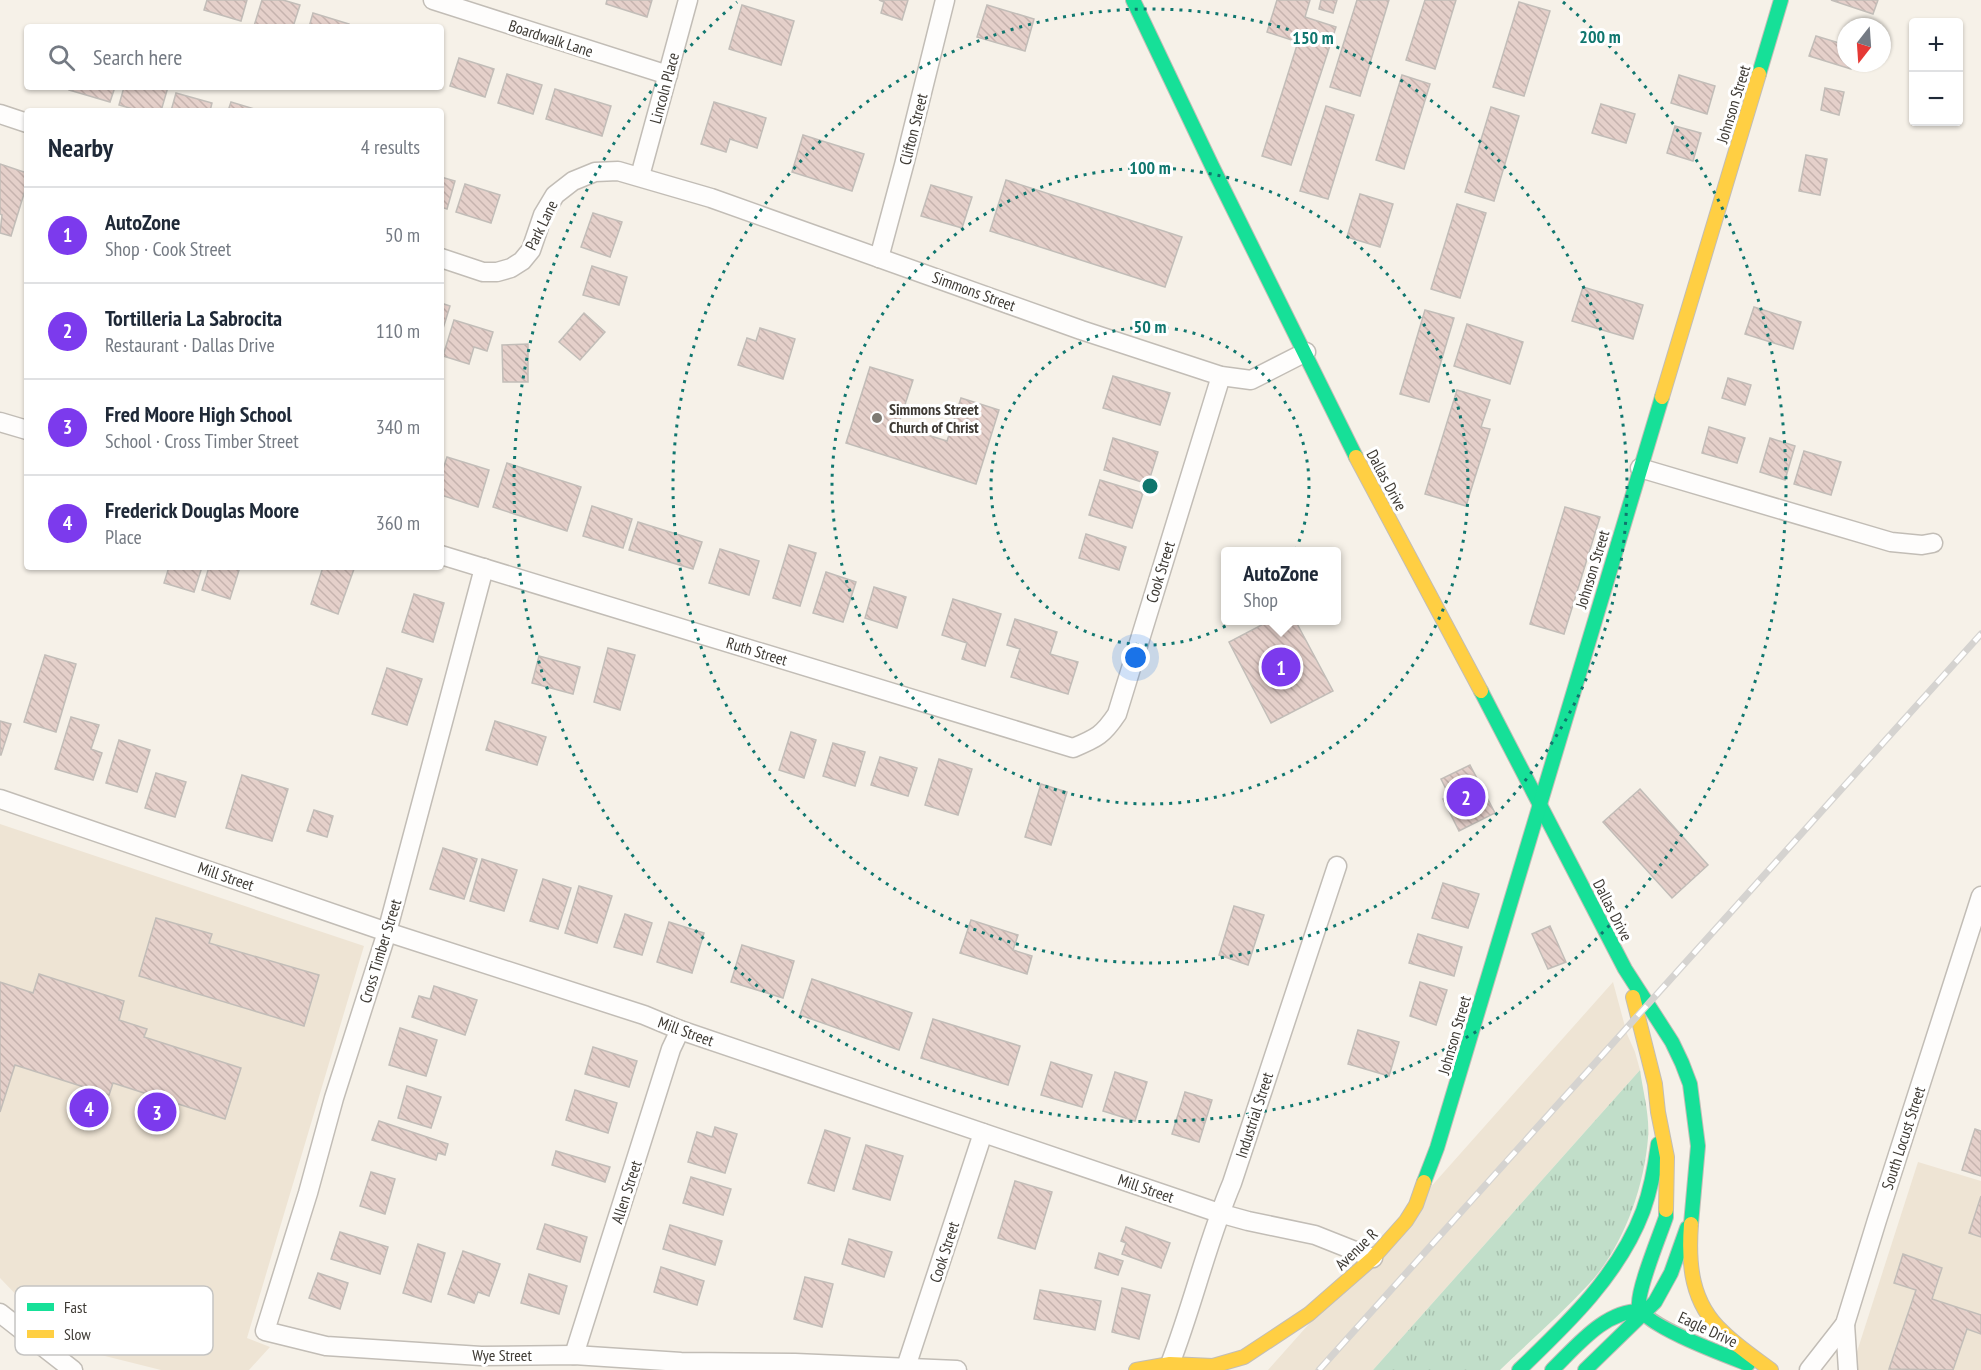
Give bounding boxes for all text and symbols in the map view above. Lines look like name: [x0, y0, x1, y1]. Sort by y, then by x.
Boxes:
street label: Boardwalk Lane: [506, 15, 596, 61]
north arrow: [1837, 18, 1891, 72]
map controls: [1909, 18, 1963, 126]
button: +: [1909, 18, 1963, 72]
search box: [24, 24, 444, 90]
text: 200 m: [1579, 25, 1621, 48]
text: 150 m: [1292, 26, 1334, 49]
icon: search: [45, 41, 78, 74]
text: Search here: [93, 43, 182, 71]
street label: Lincoln Place: [645, 50, 683, 126]
street label: Johnson Street: [1711, 62, 1755, 146]
button: −: [1909, 72, 1963, 126]
street label: Clifton Street: [894, 91, 932, 167]
text: Nearby: [48, 131, 113, 164]
text: 4 results: [361, 134, 420, 160]
text: 100 m: [1129, 156, 1171, 179]
street label: Park Lane: [520, 197, 562, 253]
text: AutoZone: [105, 208, 180, 236]
text: 1: [63, 222, 72, 248]
text: 50 m: [385, 222, 420, 248]
text: Shop · Cook Street: [105, 236, 231, 262]
street label: Simmons Street: [930, 267, 1019, 315]
text: Tortilleria La Sabrocita: [105, 304, 282, 332]
text: 50 m: [1134, 315, 1166, 338]
text: 2: [63, 318, 72, 344]
text: 110 m: [376, 318, 420, 344]
text: Restaurant · Dallas Drive: [105, 332, 275, 358]
place label: Simmons Street Church of Christ: [889, 399, 979, 437]
text: Fred Moore High School: [105, 400, 292, 428]
marker: Simmons Street Church of Christ: [870, 411, 884, 425]
text: 3: [63, 414, 72, 440]
text: 340 m: [376, 414, 420, 440]
text: School · Cross Timber Street: [105, 428, 299, 454]
street label: Dallas Drive: [1363, 446, 1411, 514]
centre of rings: [1140, 476, 1160, 496]
text: Frederick Douglas Moore: [105, 496, 299, 524]
text: 4: [63, 510, 72, 536]
text: 360 m: [376, 510, 420, 536]
text: Place: [105, 524, 142, 550]
street label: Johnson Street: [1570, 527, 1614, 611]
street label: Cook Street: [1141, 538, 1179, 605]
popup: [1221, 547, 1341, 625]
text: AutoZone: [1243, 559, 1319, 587]
text: Shop: [1243, 587, 1278, 613]
street label: Ruth Street: [724, 632, 790, 670]
your location: [1121, 643, 1150, 672]
pin: 1: [1262, 644, 1300, 690]
pin: 2: [1446, 774, 1486, 820]
street label: Mill Street: [195, 857, 257, 895]
street label: Dallas Drive: [1589, 876, 1637, 944]
street label: Cross Timber Street: [355, 896, 405, 1005]
street label: Johnson Street: [1433, 993, 1475, 1078]
street label: Mill Street: [655, 1012, 717, 1050]
street label: Industrial Street: [1231, 1069, 1277, 1160]
street label: South Locust Street: [1877, 1083, 1929, 1192]
pin: 4: [70, 1086, 109, 1130]
pin: 3: [138, 1090, 176, 1134]
street label: Allen Street: [606, 1157, 646, 1226]
street label: Mill Street: [1115, 1169, 1177, 1207]
street label: Cook Street: [925, 1218, 963, 1285]
street label: Avenue R: [1331, 1224, 1382, 1274]
legend: [15, 1286, 213, 1355]
text: Fast: [64, 1297, 87, 1317]
street label: Eagle Drive: [1675, 1307, 1741, 1351]
text: Slow: [64, 1324, 91, 1344]
street label: Wye Street: [472, 1345, 532, 1365]

